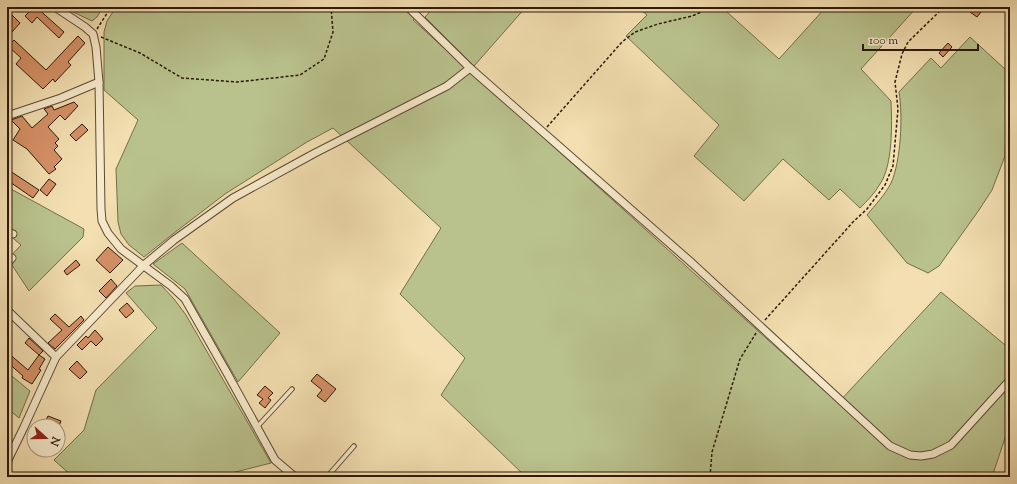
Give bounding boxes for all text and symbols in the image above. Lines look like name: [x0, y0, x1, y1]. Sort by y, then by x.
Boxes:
scale bar: [863, 26, 978, 52]
text: 100 m: [869, 32, 898, 50]
north arrow: [26, 418, 66, 458]
text: N: [45, 433, 64, 448]

